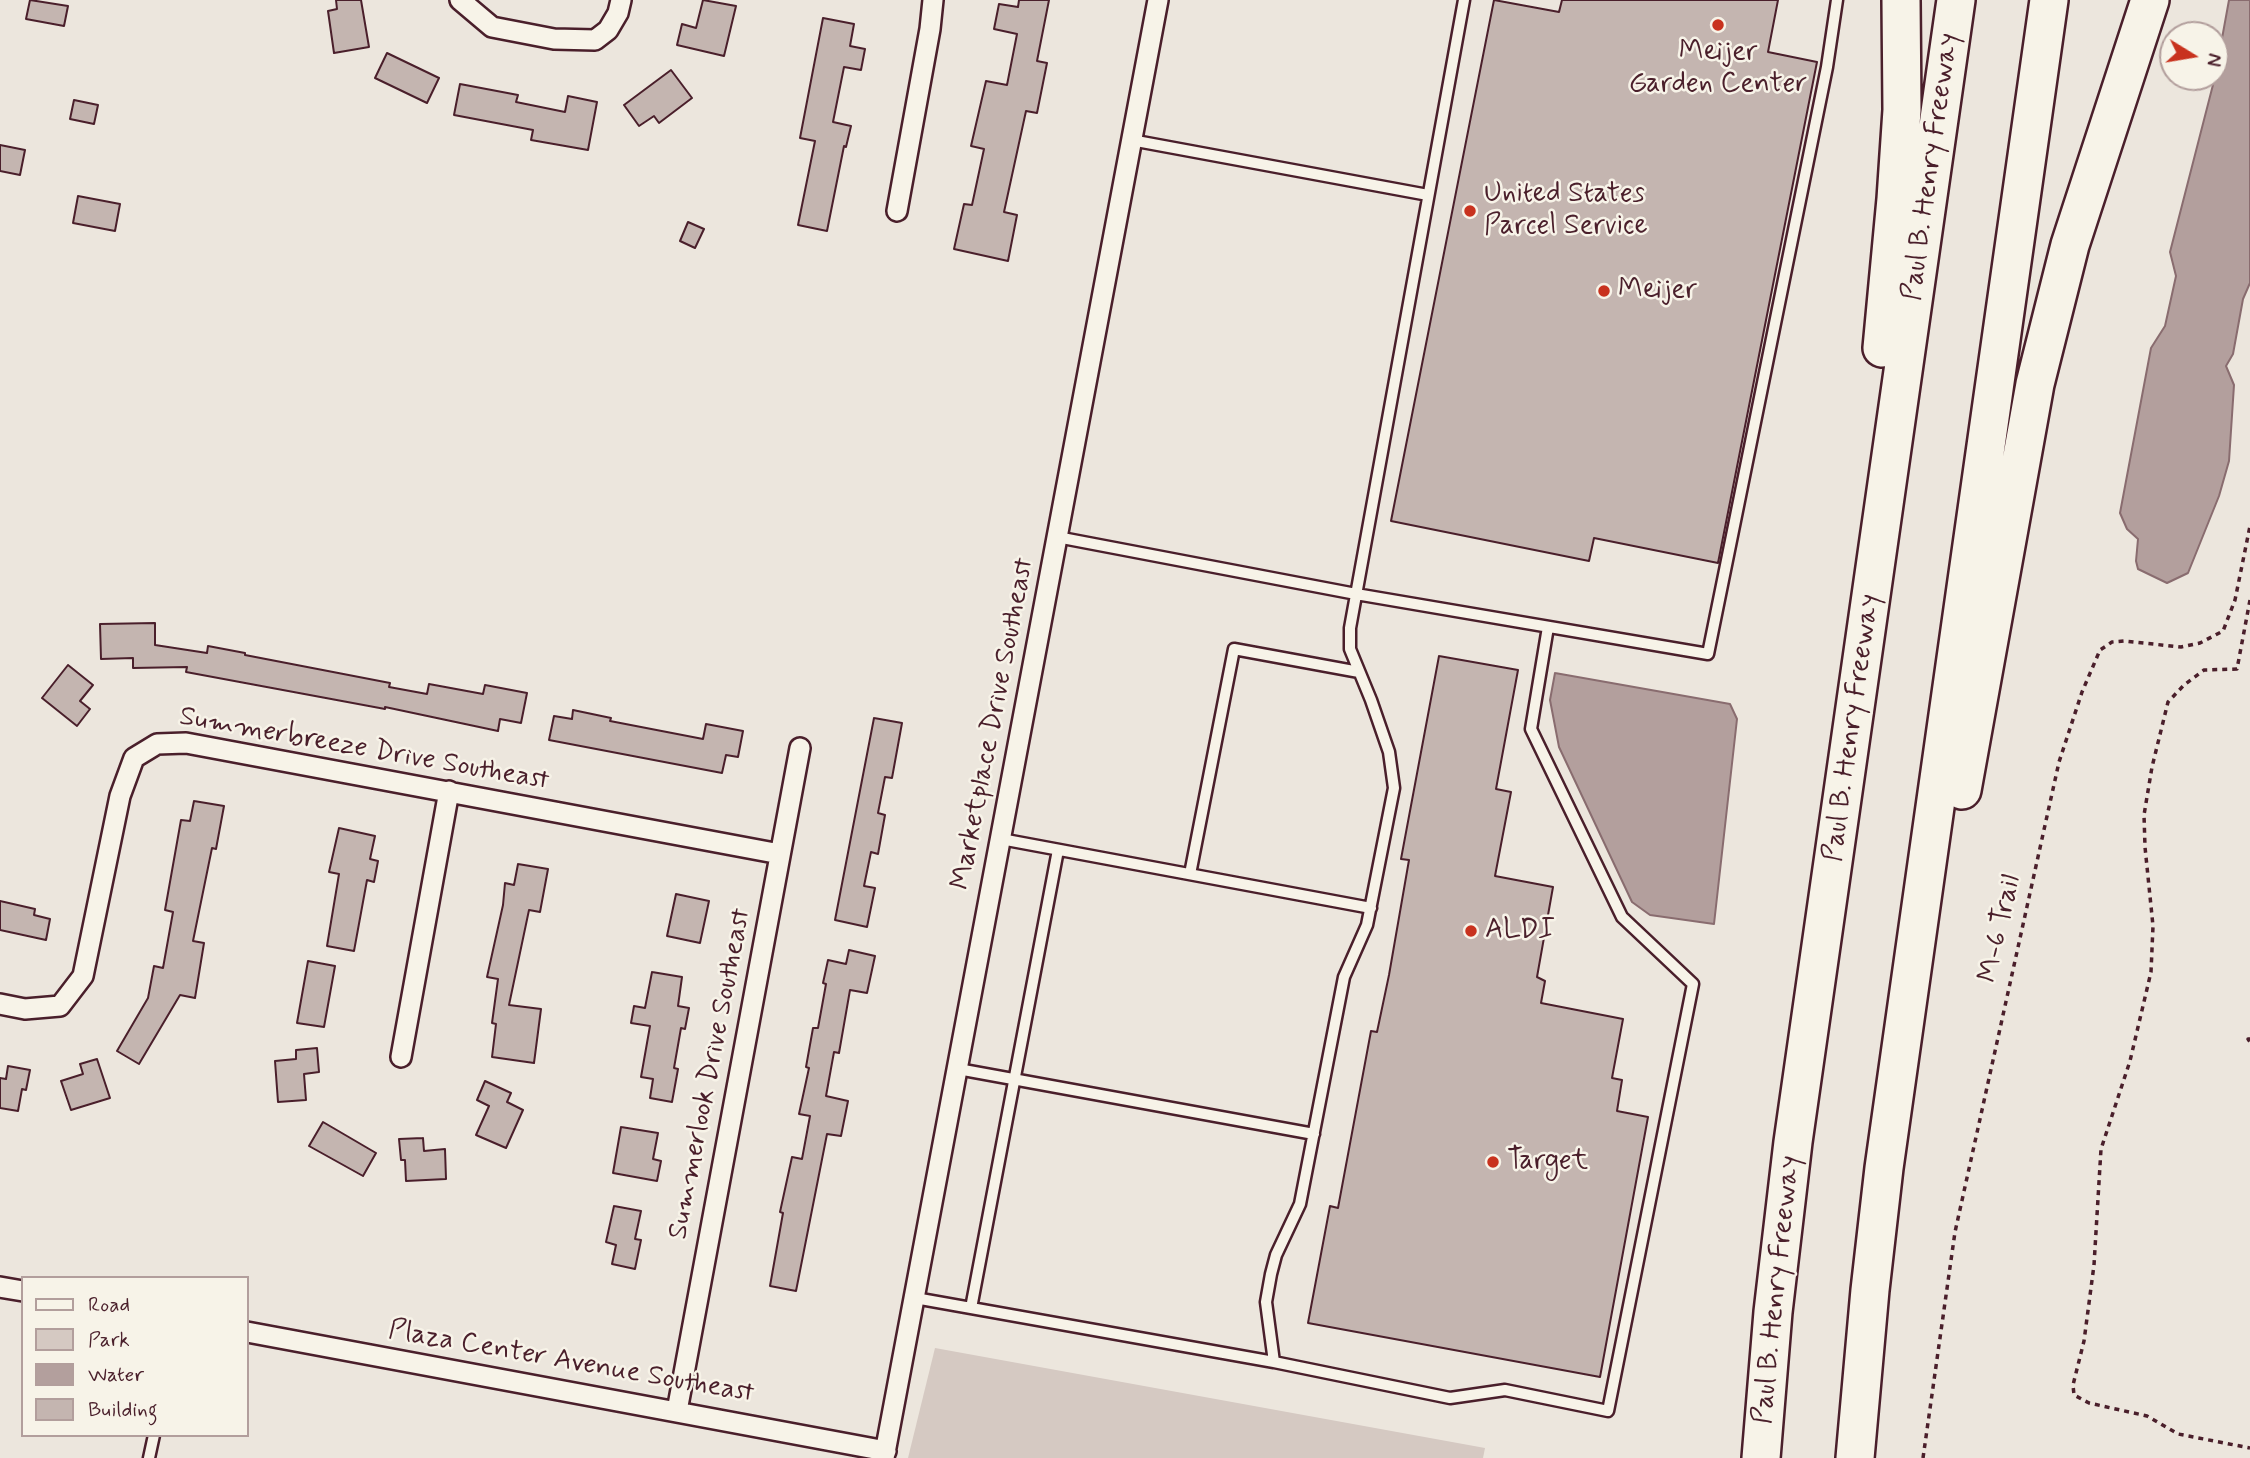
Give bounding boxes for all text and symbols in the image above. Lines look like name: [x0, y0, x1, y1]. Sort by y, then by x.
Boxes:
marker: Meijer Garden Center: [1710, 17, 1726, 33]
north arrow: [2159, 21, 2229, 91]
street label: Paul B. Henry Freeway: [1897, 31, 1967, 303]
place label: Meijer Garden Center: [1629, 36, 1807, 102]
text: N: [2200, 51, 2227, 68]
place label: United States Parcel Service: [1484, 178, 1648, 244]
marker: United States Parcel Service: [1462, 203, 1478, 219]
place label: Meijer: [1618, 274, 1697, 308]
marker: Meijer: [1596, 283, 1612, 299]
street label: Marketplace Drive Southeast: [945, 555, 1043, 893]
street label: Paul B. Henry Freeway: [1818, 592, 1888, 864]
street label: Summerbreeze Drive Southeast: [177, 701, 551, 799]
street label: M-6 Trail: [1972, 872, 2030, 986]
street label: Summerlook Drive Southeast: [662, 906, 760, 1242]
place label: ALDI: [1485, 914, 1555, 948]
marker: ALDI: [1463, 923, 1479, 939]
place label: Target: [1507, 1145, 1588, 1179]
marker: Target: [1485, 1154, 1501, 1170]
street label: Paul B. Henry Freeway: [1747, 1154, 1809, 1426]
legend: [21, 1276, 248, 1437]
text: Road: [88, 1291, 130, 1319]
street label: Plaza Center Avenue Southeast: [386, 1314, 756, 1412]
text: Park: [88, 1326, 130, 1354]
text: Water: [88, 1361, 144, 1389]
text: Building: [88, 1396, 158, 1424]

